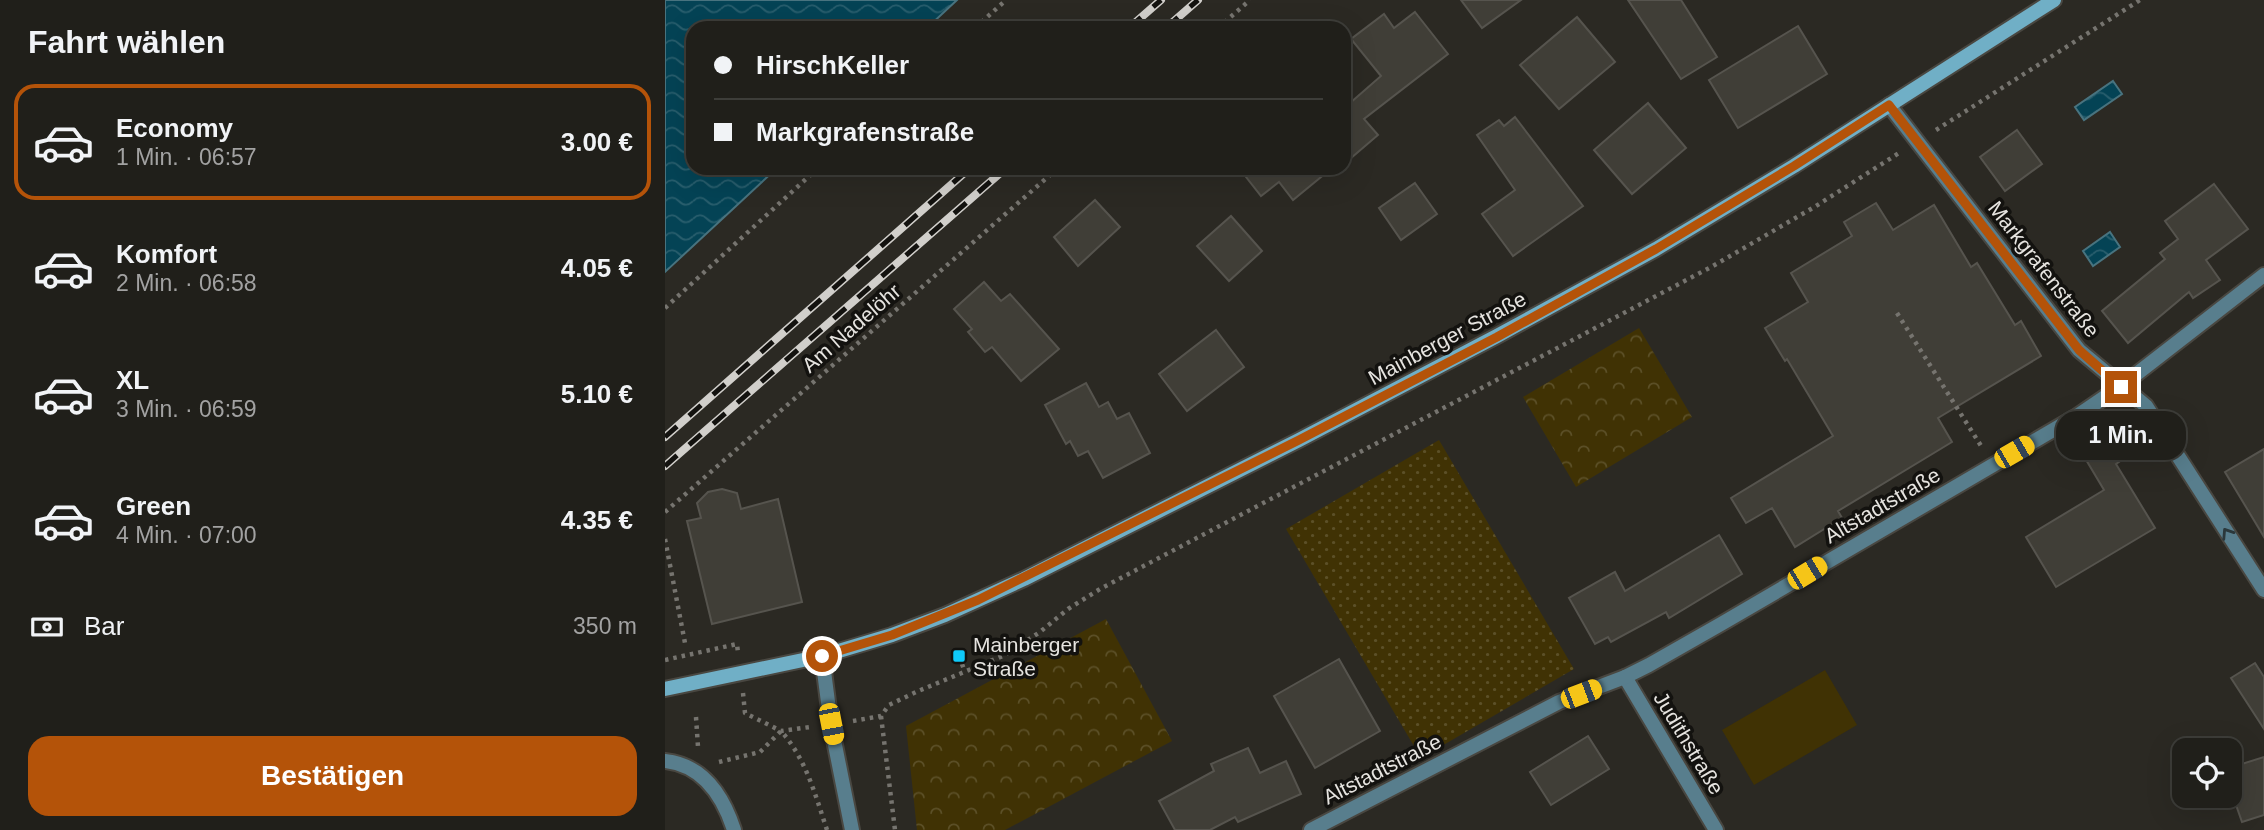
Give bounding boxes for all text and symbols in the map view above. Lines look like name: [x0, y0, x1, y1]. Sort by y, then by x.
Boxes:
text: Fahrt wählen: [28, 24, 225, 60]
text: HirschKeller: [756, 50, 909, 80]
icon: car: [32, 111, 95, 174]
text: Economy: [116, 113, 233, 143]
text: Markgrafenstraße: [756, 117, 974, 147]
text: 3.00 €: [561, 127, 633, 157]
text: 1 Min. · 06:57: [116, 144, 257, 170]
street label: Markgrafenstraße: [1984, 197, 2104, 341]
icon: car: [32, 237, 95, 300]
text: Komfort: [116, 239, 217, 269]
text: 4.05 €: [561, 253, 633, 283]
text: 2 Min. · 06:58: [116, 270, 257, 296]
street label: Am Nadelöhr: [797, 279, 905, 377]
street label: Mainberger Straße: [1364, 287, 1530, 389]
icon: car: [32, 363, 95, 426]
text: XL: [116, 365, 149, 395]
route end: [2105, 371, 2137, 403]
text: 5.10 €: [561, 379, 633, 409]
text: 3 Min. · 06:59: [116, 396, 257, 422]
callout: 1 Min.: [2056, 412, 2186, 460]
text: 1 Min.: [2088, 422, 2154, 448]
car: [1991, 432, 2038, 472]
street label: Altstadtstraße: [1820, 463, 1944, 547]
icon: car: [32, 489, 95, 552]
text: Green: [116, 491, 191, 521]
text: 4.35 €: [561, 505, 633, 535]
text: 4 Min. · 07:00: [116, 522, 257, 548]
one-way arrow: [2223, 527, 2236, 540]
car: [1784, 553, 1831, 593]
icon: cash: [28, 608, 66, 646]
text: Bar: [84, 611, 124, 641]
text: 350 m: [573, 613, 637, 639]
place label: Mainberger Straße: [973, 633, 1079, 680]
route start: [806, 640, 838, 672]
marker: Mainberger Straße: [951, 648, 967, 664]
car: [1558, 677, 1605, 711]
street label: Judithstraße: [1649, 688, 1729, 798]
car: [817, 701, 846, 747]
street label: Altstadtstraße: [1319, 729, 1445, 809]
button: Bestätigen: [28, 736, 637, 816]
map controls: [2172, 738, 2242, 808]
button: locate: [2172, 738, 2242, 808]

